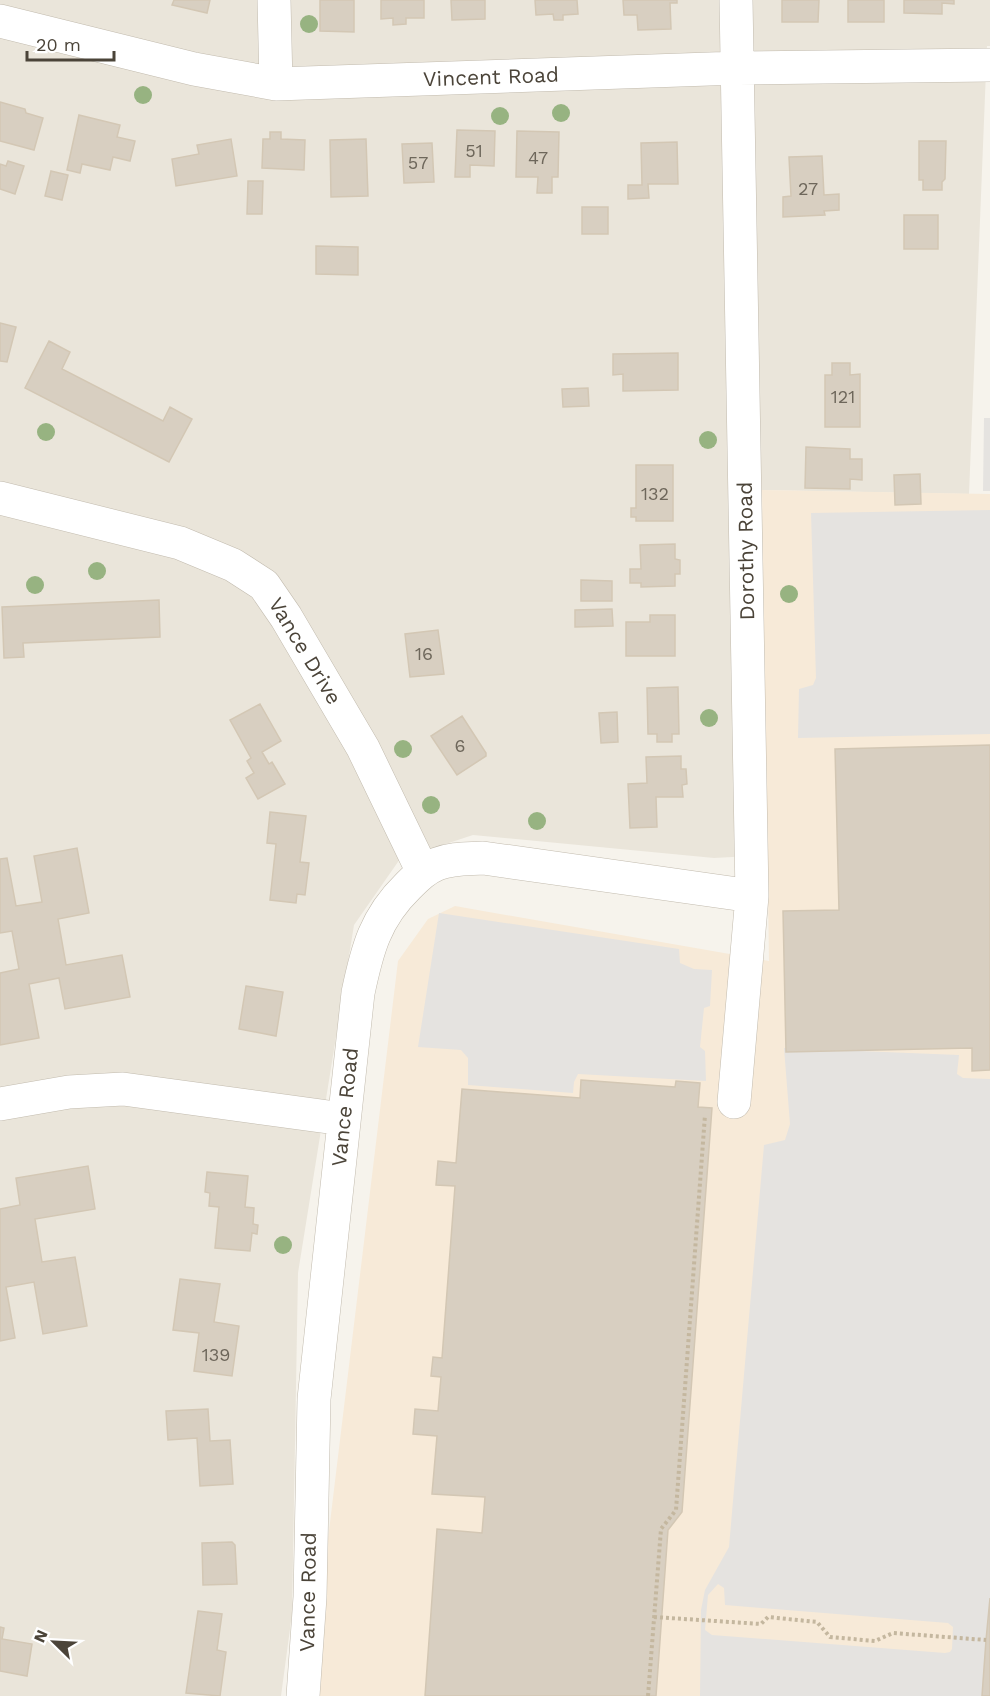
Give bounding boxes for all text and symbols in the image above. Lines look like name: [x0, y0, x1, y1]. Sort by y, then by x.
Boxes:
scale bar: [27, 24, 114, 62]
text: 20 m: [36, 34, 81, 55]
street label: Vincent Road: [423, 62, 559, 91]
house number: 51: [465, 140, 483, 161]
house number: 47: [528, 147, 548, 168]
house number: 57: [408, 152, 428, 173]
house number: 27: [798, 178, 818, 199]
house number: 121: [831, 386, 855, 407]
street label: Dorothy Road: [732, 481, 759, 621]
house number: 132: [641, 483, 669, 504]
street label: Vance Drive: [264, 593, 347, 709]
house number: 16: [415, 643, 433, 664]
house number: 6: [455, 735, 465, 756]
street label: Vance Road: [326, 1046, 363, 1168]
house number: 139: [202, 1344, 230, 1365]
street label: Vance Road: [294, 1532, 321, 1652]
north arrow: [24, 1612, 84, 1672]
text: N: [30, 1627, 52, 1645]

